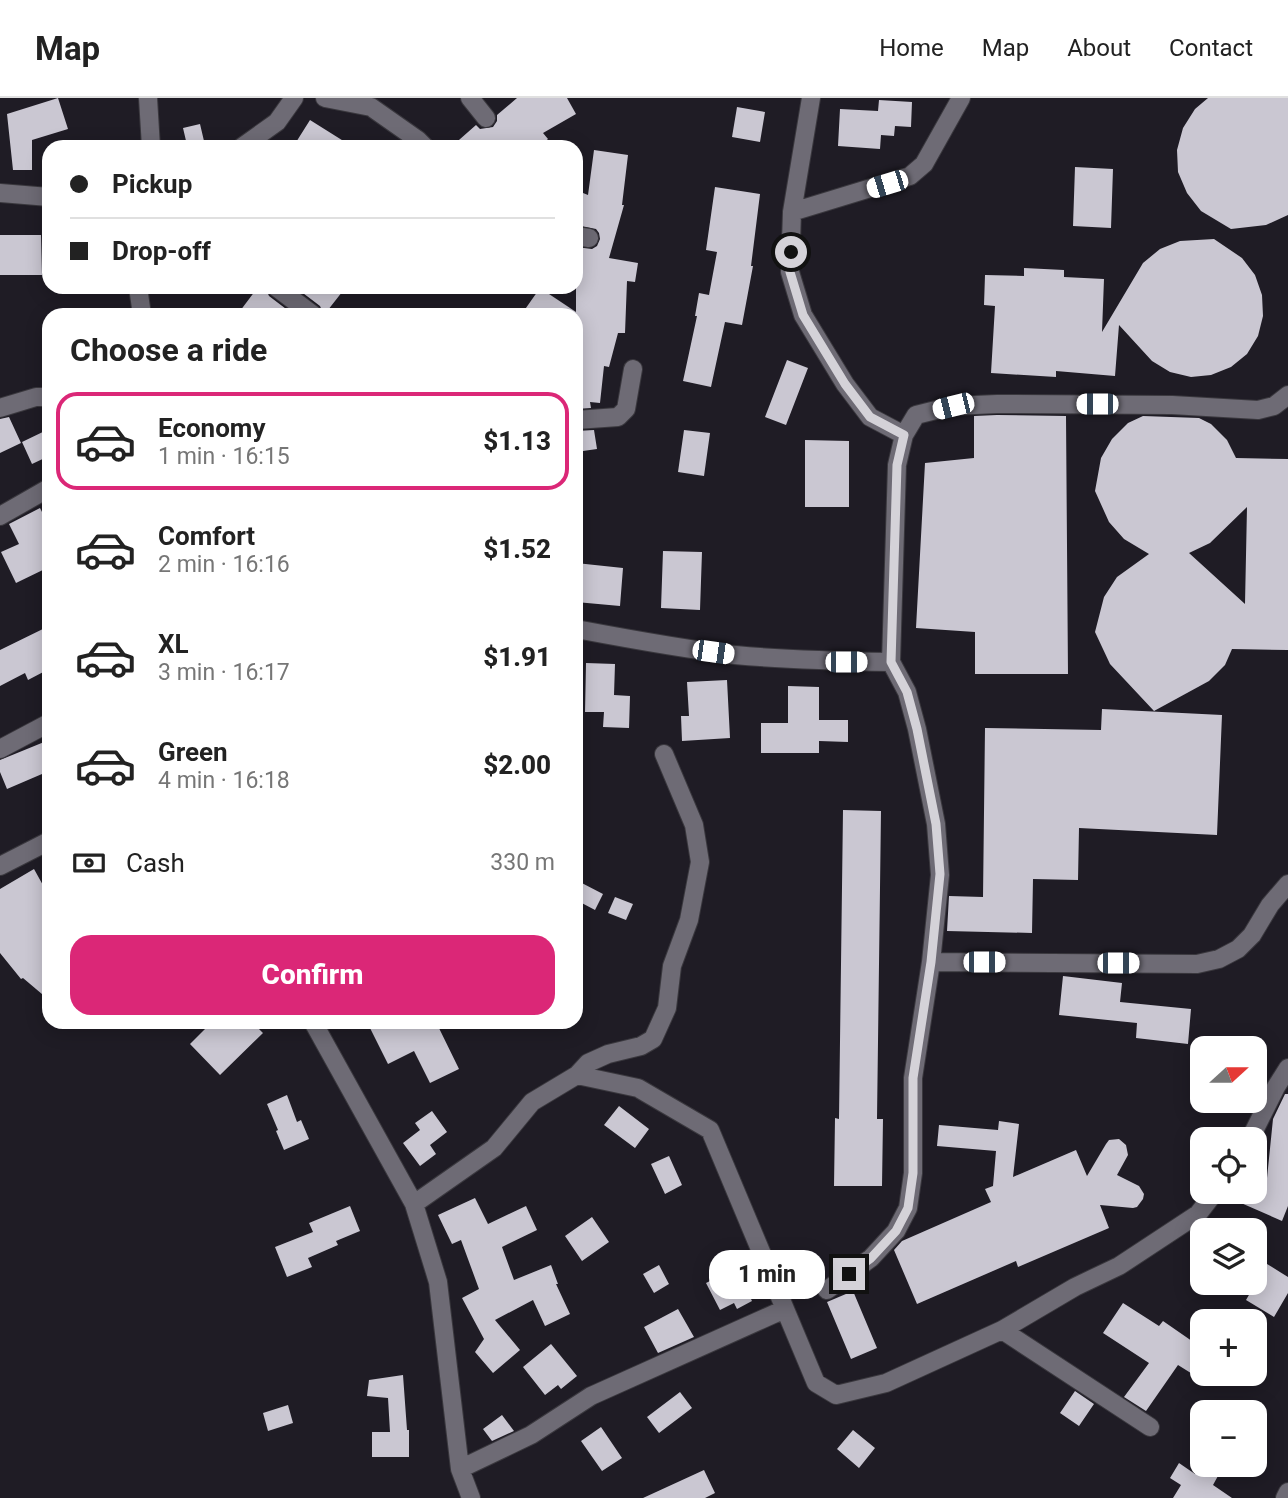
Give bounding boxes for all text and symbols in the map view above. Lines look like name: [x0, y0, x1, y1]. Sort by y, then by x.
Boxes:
text: Map: [35, 29, 100, 68]
text: Home: [879, 34, 944, 62]
text: Map: [982, 34, 1029, 62]
text: About: [1067, 34, 1131, 62]
text: Contact: [1169, 34, 1253, 62]
car: [864, 168, 911, 200]
text: Pickup: [112, 169, 192, 199]
text: Drop-off: [112, 236, 211, 266]
route start: [775, 236, 807, 268]
text: Choose a ride: [70, 331, 267, 369]
car: [931, 391, 976, 421]
car: [1077, 394, 1119, 415]
icon: car: [74, 410, 137, 473]
text: Economy: [158, 413, 265, 443]
text: $1.13: [483, 426, 551, 456]
text: 1 min · 16:15: [158, 443, 290, 470]
icon: car: [74, 518, 137, 581]
text: Comfort: [158, 521, 255, 551]
text: $1.52: [483, 534, 551, 564]
text: 2 min · 16:16: [158, 551, 290, 578]
icon: car: [74, 626, 137, 689]
text: XL: [158, 629, 189, 659]
car: [691, 639, 736, 665]
text: $1.91: [483, 642, 551, 672]
car: [826, 652, 868, 673]
text: 3 min · 16:17: [158, 659, 290, 686]
icon: car: [74, 734, 137, 797]
text: Green: [158, 737, 228, 767]
text: $2.00: [483, 750, 551, 780]
text: 4 min · 16:18: [158, 767, 290, 794]
icon: cash: [70, 844, 108, 882]
text: Cash: [126, 848, 185, 878]
text: 330 m: [490, 849, 555, 876]
button: Confirm: [70, 935, 555, 1015]
car: [964, 952, 1006, 973]
car: [1098, 953, 1140, 974]
north arrow: [1190, 1036, 1267, 1113]
map controls: [1190, 1036, 1267, 1477]
button: locate: [1190, 1127, 1267, 1204]
button: layers: [1190, 1218, 1267, 1295]
callout: 1 min: [709, 1250, 824, 1298]
route end: [833, 1258, 865, 1290]
text: 1 min: [738, 1261, 796, 1288]
button: +: [1190, 1309, 1267, 1386]
button: −: [1190, 1400, 1267, 1477]

